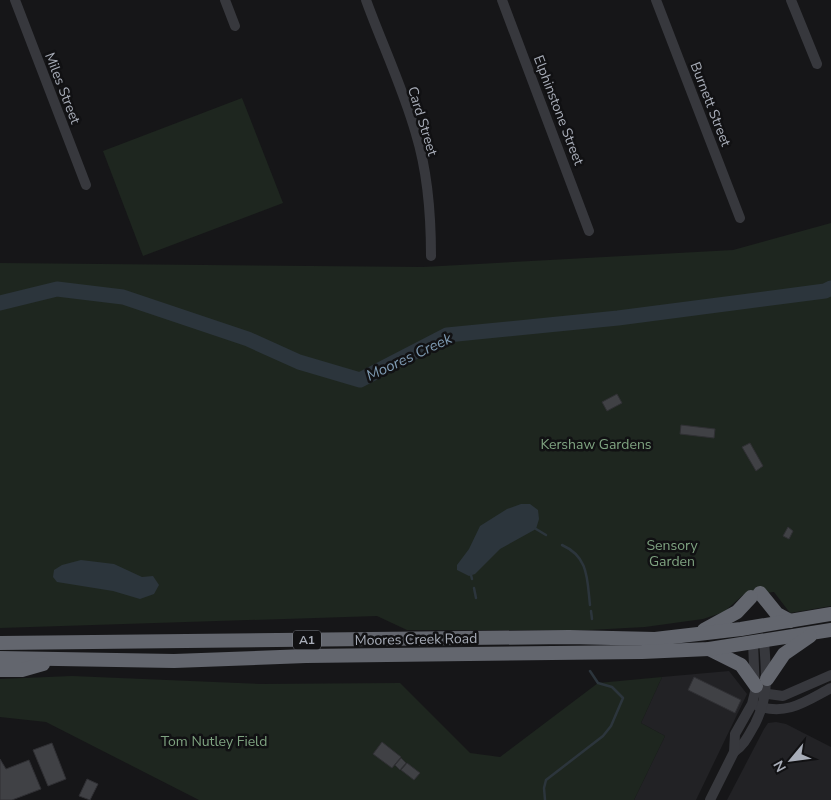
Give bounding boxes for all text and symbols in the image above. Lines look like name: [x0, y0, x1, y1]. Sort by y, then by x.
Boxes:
street label: Miles Street: [40, 50, 85, 127]
street label: Elphinstone Street: [529, 53, 588, 168]
street label: Burnett Street: [686, 59, 735, 149]
street label: Card Street: [403, 84, 442, 158]
water label: Moores Creek: [363, 328, 456, 386]
park label: Kershaw Gardens: [540, 435, 652, 454]
park label: Sensory Garden: [646, 536, 698, 571]
street label: Moores Creek Road: [355, 629, 477, 650]
road number: A1: [293, 630, 321, 650]
park label: Tom Nutley Field: [161, 732, 267, 751]
north arrow: [766, 735, 816, 785]
text: N: [769, 757, 791, 775]

